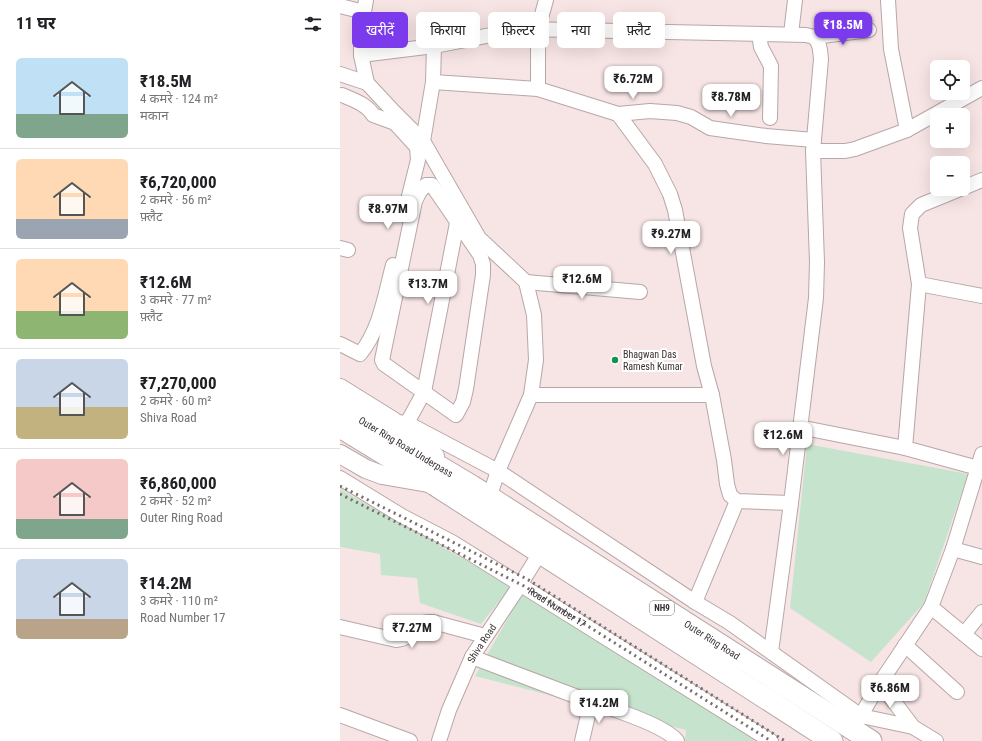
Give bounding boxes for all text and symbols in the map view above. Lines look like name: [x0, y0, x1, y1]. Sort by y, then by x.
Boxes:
chip: खरीदें: [352, 12, 408, 48]
chip: किराया: [416, 12, 480, 48]
chip: फ़िल्टर: [488, 12, 549, 48]
chip: नया: [557, 12, 605, 48]
chip: फ़्लैट: [613, 12, 665, 48]
pin: ₹18.5M: [810, 12, 876, 46]
text: 11 घर: [16, 13, 56, 33]
icon: filters: [302, 13, 324, 35]
text: ₹18.5M: [823, 17, 863, 32]
map controls: [930, 60, 970, 196]
button: locate: [930, 60, 970, 100]
pin: ₹6.72M: [600, 66, 666, 100]
text: ₹18.5M: [140, 71, 192, 91]
text: ₹6.72M: [613, 71, 653, 86]
icon: home: [48, 74, 96, 122]
pin: ₹8.78M: [698, 84, 764, 118]
text: ₹8.78M: [711, 89, 751, 104]
text: 4 कमरे · 124 m²: [140, 91, 218, 106]
text: मकान: [140, 108, 168, 123]
button: +: [930, 108, 970, 148]
button: −: [930, 156, 970, 196]
text: ₹6,720,000: [140, 172, 217, 192]
icon: home: [48, 175, 96, 223]
text: 2 कमरे · 56 m²: [140, 192, 212, 207]
pin: ₹8.97M: [355, 196, 421, 230]
text: ₹8.97M: [368, 201, 408, 216]
text: फ़्लैट: [140, 209, 163, 224]
pin: ₹9.27M: [638, 221, 704, 255]
text: ₹9.27M: [651, 226, 691, 241]
pin: ₹12.6M: [549, 266, 615, 300]
pin: ₹13.7M: [395, 271, 461, 305]
text: ₹12.6M: [562, 271, 602, 286]
text: ₹12.6M: [140, 272, 192, 292]
icon: home: [48, 275, 96, 323]
text: ₹13.7M: [408, 276, 448, 291]
text: 3 कमरे · 77 m²: [140, 292, 212, 307]
text: फ़्लैट: [140, 309, 163, 324]
place label: Bhagwan Das Ramesh Kumar: [623, 349, 683, 372]
marker: Bhagwan Das Ramesh Kumar: [610, 355, 620, 365]
text: ₹7,270,000: [140, 373, 217, 393]
icon: home: [48, 375, 96, 423]
text: 2 कमरे · 60 m²: [140, 393, 212, 408]
text: Shiva Road: [140, 410, 197, 425]
street label: Outer Ring Road Underpass: [357, 415, 455, 480]
pin: ₹12.6M: [750, 422, 816, 456]
text: ₹12.6M: [763, 427, 803, 442]
text: ₹6,860,000: [140, 473, 217, 493]
icon: home: [48, 475, 96, 523]
text: 2 कमरे · 52 m²: [140, 493, 212, 508]
text: Outer Ring Road: [140, 510, 223, 525]
text: ₹14.2M: [140, 573, 192, 593]
icon: home: [48, 575, 96, 623]
street label: Road Number 17: [526, 585, 588, 629]
text: 3 कमरे · 110 m²: [140, 593, 218, 608]
road number: NH9: [650, 601, 674, 615]
text: Road Number 17: [140, 610, 226, 625]
pin: ₹7.27M: [379, 615, 445, 649]
street label: Outer Ring Road: [682, 618, 742, 662]
text: ₹7.27M: [392, 620, 432, 635]
street label: Shiva Road: [465, 622, 498, 664]
pin: ₹6.86M: [857, 675, 923, 709]
text: ₹6.86M: [870, 680, 910, 695]
pin: ₹14.2M: [566, 690, 632, 724]
text: ₹14.2M: [579, 695, 619, 710]

